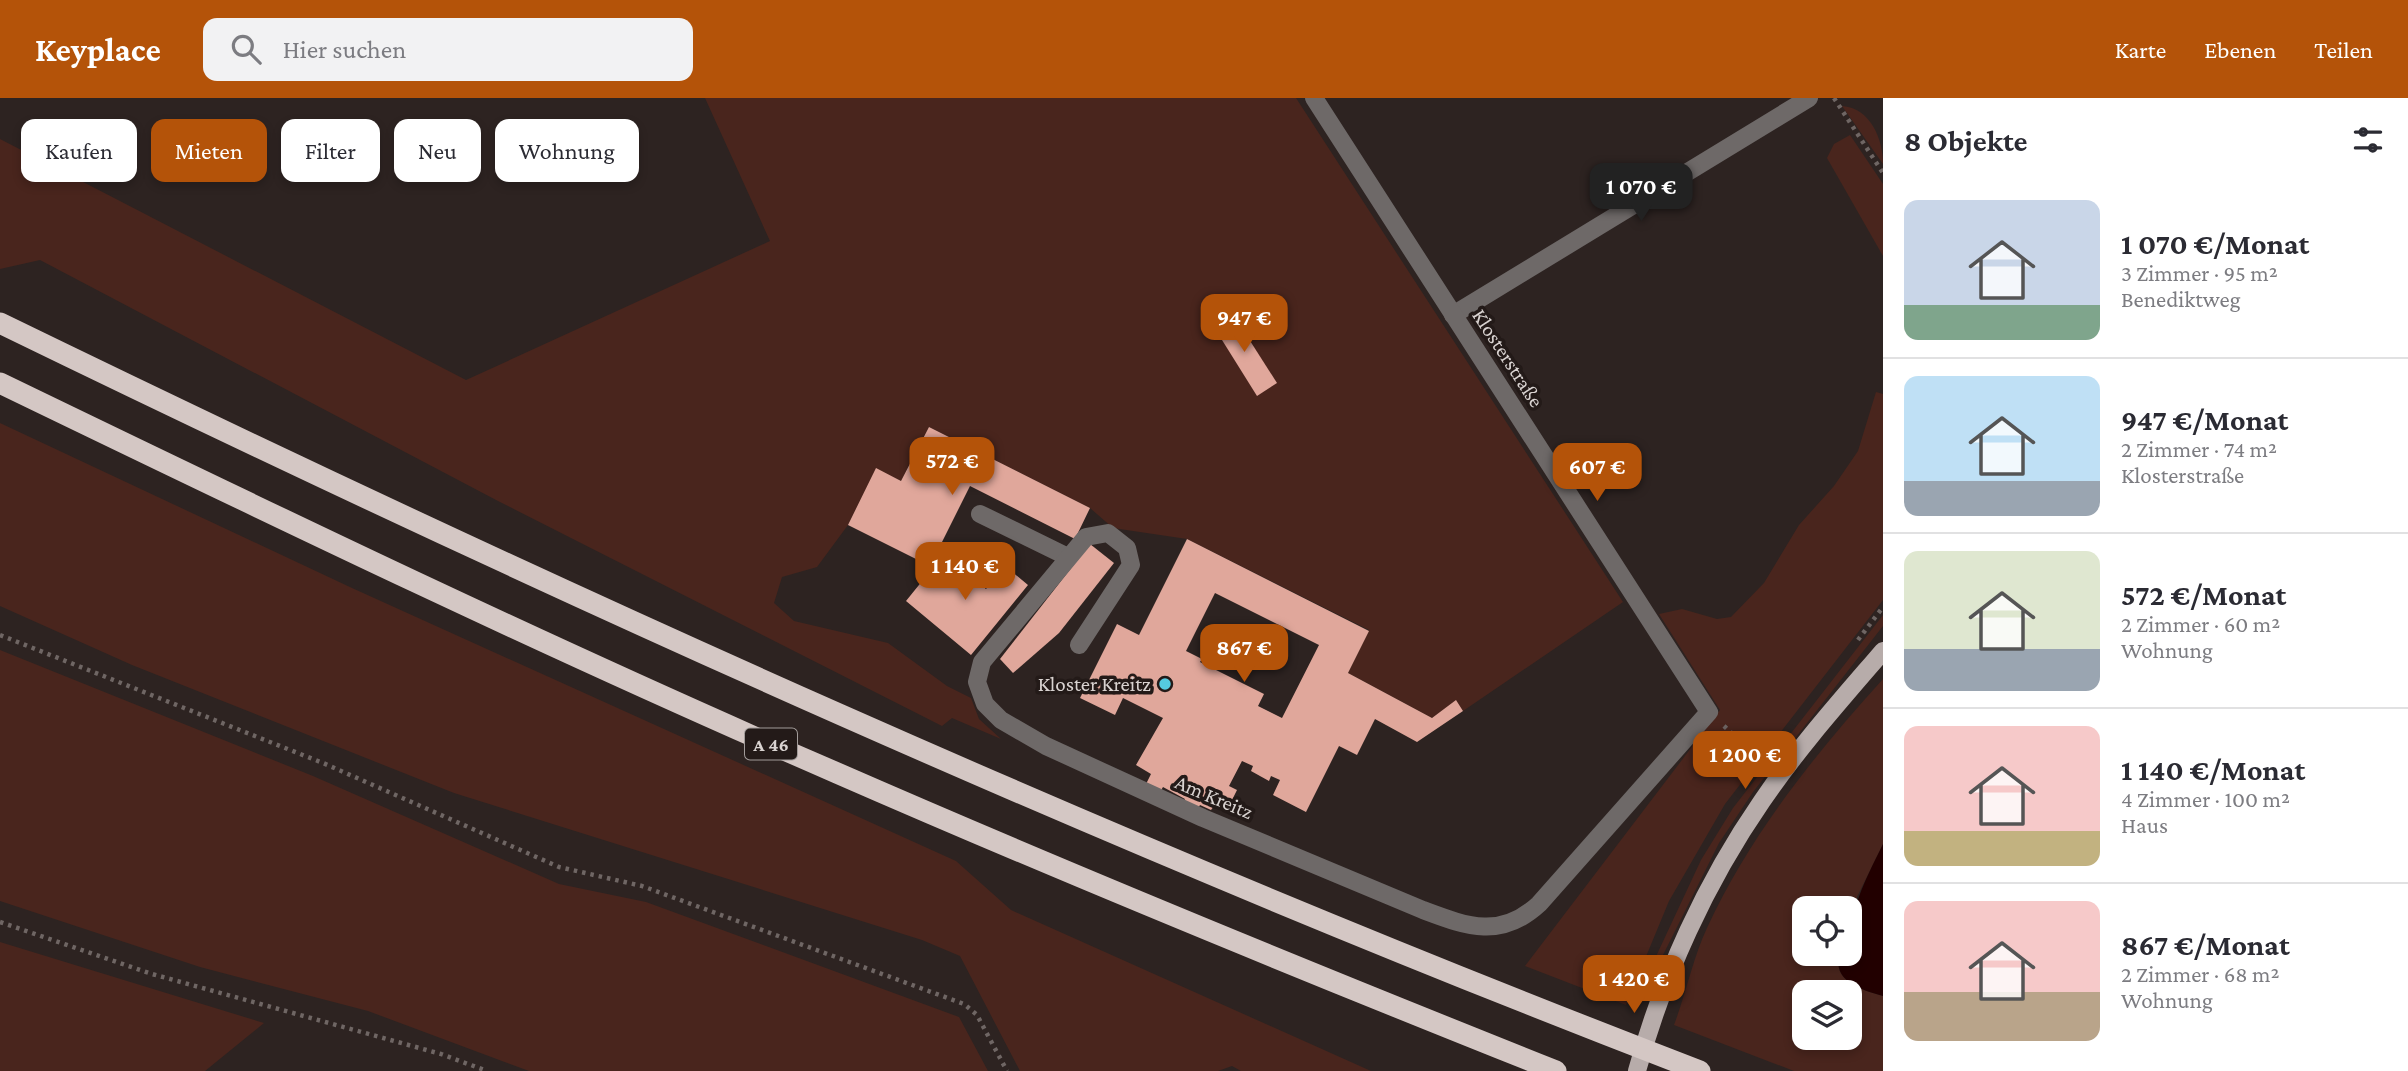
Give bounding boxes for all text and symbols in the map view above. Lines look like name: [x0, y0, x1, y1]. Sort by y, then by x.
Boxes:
search box: [203, 18, 693, 81]
icon: search: [227, 30, 265, 68]
text: Keyplace: [35, 31, 161, 68]
text: Hier suchen: [283, 35, 406, 64]
text: Karte: [2115, 36, 2166, 63]
text: Ebenen: [2204, 36, 2276, 63]
text: Teilen: [2314, 36, 2373, 63]
chip: Kaufen: [21, 119, 137, 182]
chip: Mieten: [151, 119, 267, 182]
chip: Filter: [281, 119, 380, 182]
chip: Neu: [394, 119, 481, 182]
chip: Wohnung: [495, 119, 639, 182]
icon: filters: [2349, 121, 2387, 159]
text: 8 Objekte: [1904, 124, 2027, 157]
pin: 1 070 €: [1576, 164, 1706, 223]
text: 1 070 €: [1606, 173, 1676, 199]
text: 1 070 €/Monat: [2121, 227, 2309, 260]
icon: home: [1960, 228, 2044, 312]
text: 3 Zimmer · 95 m²: [2121, 260, 2278, 286]
text: Benediktweg: [2121, 286, 2241, 312]
pin: 947 €: [1195, 294, 1293, 354]
text: 947 €: [1217, 304, 1271, 330]
street label: Klosterstraße: [1467, 304, 1549, 412]
text: 947 €/Monat: [2121, 403, 2288, 436]
icon: home: [1960, 404, 2044, 488]
text: 2 Zimmer · 74 m²: [2121, 436, 2277, 462]
pin: 572 €: [903, 438, 1001, 497]
pin: 607 €: [1548, 444, 1646, 503]
text: 572 €: [925, 447, 979, 473]
text: 607 €: [1569, 453, 1625, 479]
text: Klosterstraße: [2121, 462, 2244, 488]
pin: 1 140 €: [900, 542, 1030, 602]
text: 1 140 €: [931, 552, 999, 578]
text: 572 €/Monat: [2121, 578, 2286, 611]
icon: home: [1960, 579, 2044, 663]
text: 2 Zimmer · 60 m²: [2121, 611, 2280, 637]
pin: 867 €: [1195, 624, 1293, 684]
text: 867 €: [1216, 634, 1272, 660]
text: Wohnung: [2121, 637, 2213, 663]
place label: Kloster Kreitz: [1038, 672, 1151, 696]
marker: Kloster Kreitz: [1157, 676, 1173, 692]
road number: A 46: [745, 729, 797, 760]
pin: 1 200 €: [1680, 732, 1810, 791]
text: 1 200 €: [1709, 741, 1781, 767]
text: 1 140 €/Monat: [2121, 753, 2305, 786]
icon: home: [1960, 754, 2044, 838]
street label: Am Kreitz: [1171, 770, 1257, 824]
text: 4 Zimmer · 100 m²: [2121, 786, 2290, 812]
text: Haus: [2121, 812, 2168, 838]
map controls: [1792, 896, 1862, 1050]
button: locate: [1792, 896, 1862, 966]
text: 867 €/Monat: [2121, 928, 2290, 961]
icon: home: [1960, 929, 2044, 1013]
pin: 1 420 €: [1569, 956, 1699, 1015]
text: 2 Zimmer · 68 m²: [2121, 961, 2280, 987]
text: 1 420 €: [1599, 965, 1669, 991]
button: layers: [1792, 980, 1862, 1050]
text: Wohnung: [2121, 987, 2213, 1013]

